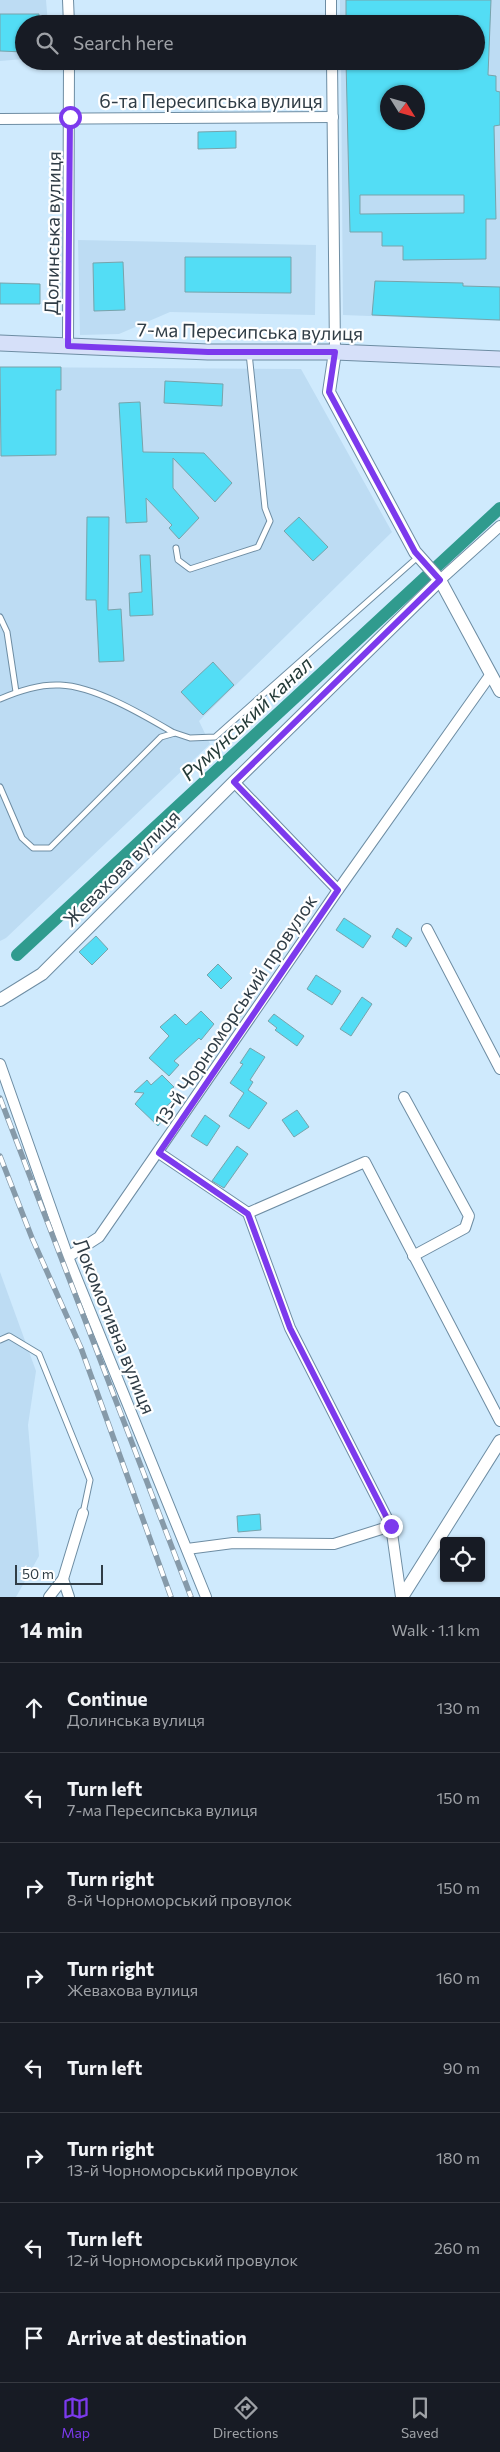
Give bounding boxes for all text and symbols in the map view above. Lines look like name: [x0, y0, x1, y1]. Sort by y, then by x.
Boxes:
search box: [15, 15, 485, 70]
icon: search: [33, 29, 61, 57]
text: Search here: [73, 31, 173, 54]
north arrow: [380, 85, 425, 130]
street label: 6-та Пересипська вулиця: [99, 89, 323, 112]
route start: [59, 106, 82, 129]
street label: Долинська вулиця: [39, 151, 65, 315]
street label: 7-ма Пересипська вулиця: [137, 318, 363, 344]
water label: Румунський канал: [175, 651, 317, 785]
street label: Жевахова вулиця: [58, 805, 184, 931]
street label: 13-й Чорноморський провулок: [149, 890, 321, 1130]
street label: Локомотивна вулиця: [69, 1235, 161, 1417]
route end: [380, 1515, 403, 1538]
map controls: [440, 1537, 485, 1582]
button: locate: [440, 1537, 485, 1582]
scale bar: [15, 1562, 102, 1585]
text: 50 m: [22, 1565, 54, 1582]
text: 14 min: [20, 1617, 83, 1642]
text: Walk · 1.1 km: [392, 1620, 480, 1639]
text: Continue: [67, 1687, 147, 1710]
icon: ahead: [20, 1694, 48, 1722]
text: 130 m: [437, 1698, 480, 1717]
text: Долинська вулиця: [67, 1710, 205, 1729]
text: Turn left: [67, 1777, 142, 1800]
icon: left: [20, 1784, 48, 1812]
text: 150 m: [437, 1788, 480, 1807]
text: 7-ма Пересипська вулиця: [67, 1800, 258, 1819]
text: Turn right: [67, 1867, 154, 1890]
icon: right: [20, 1874, 48, 1902]
text: 150 m: [437, 1878, 480, 1897]
text: 8-й Чорноморський провулок: [67, 1890, 292, 1909]
text: Turn right: [67, 1957, 154, 1980]
icon: right: [20, 1964, 48, 1992]
text: 160 m: [436, 1968, 480, 1987]
text: Жевахова вулиця: [67, 1980, 198, 1999]
icon: left: [20, 2054, 48, 2082]
text: Turn left: [67, 2056, 142, 2079]
text: 90 m: [443, 2058, 480, 2077]
text: Turn right: [67, 2137, 154, 2160]
icon: right: [20, 2144, 48, 2172]
text: 180 m: [436, 2148, 480, 2167]
text: 13-й Чорноморський провулок: [67, 2160, 298, 2179]
text: Turn left: [67, 2227, 142, 2250]
icon: left: [20, 2234, 48, 2262]
text: 260 m: [434, 2238, 480, 2257]
text: 12-й Чорноморський провулок: [67, 2250, 298, 2269]
icon: arrive: [20, 2324, 48, 2352]
text: Arrive at destination: [67, 2326, 247, 2349]
tab: Map: [61, 2394, 90, 2441]
tab: Directions: [213, 2394, 278, 2441]
tab: Saved: [401, 2394, 439, 2441]

